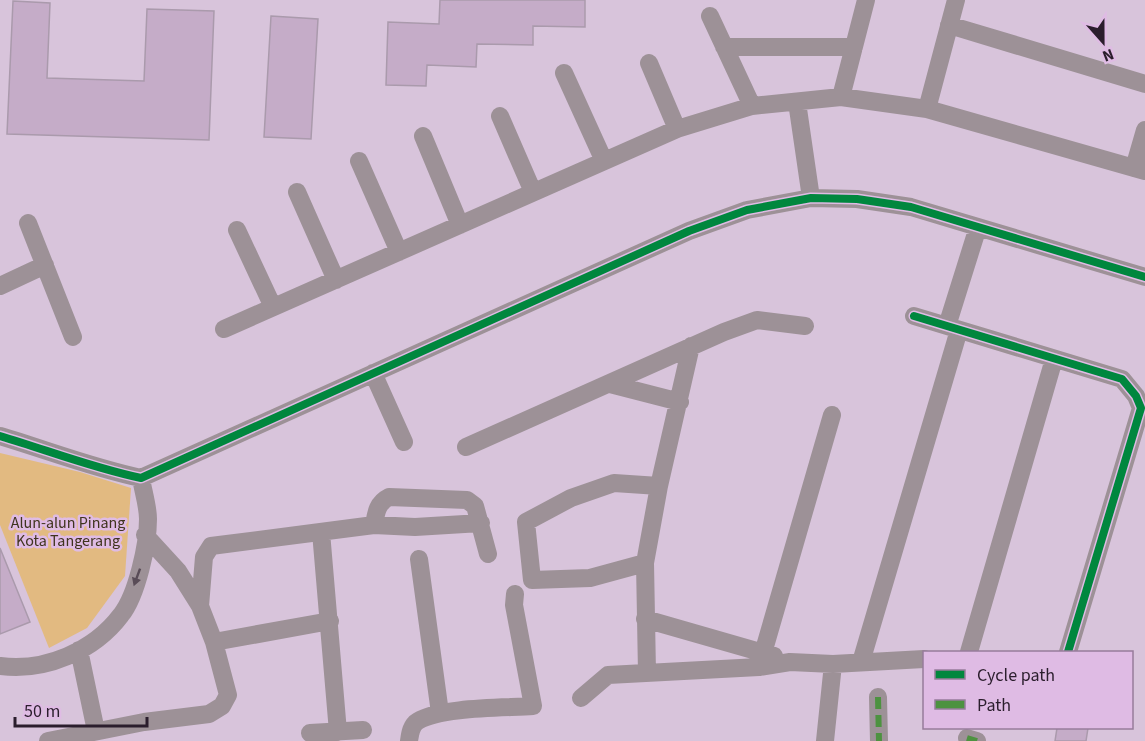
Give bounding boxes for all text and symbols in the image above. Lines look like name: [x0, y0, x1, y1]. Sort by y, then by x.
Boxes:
north arrow: [1073, 12, 1133, 72]
text: N: [1099, 43, 1117, 67]
park label: Alun-alun Pinang Kota Tangerang: [11, 512, 125, 552]
one-way arrow: [132, 568, 142, 586]
legend: [923, 651, 1133, 729]
text: Cycle path: [977, 663, 1055, 688]
scale bar: [15, 690, 147, 728]
text: Path: [977, 693, 1011, 718]
text: 50 m: [24, 699, 60, 724]

